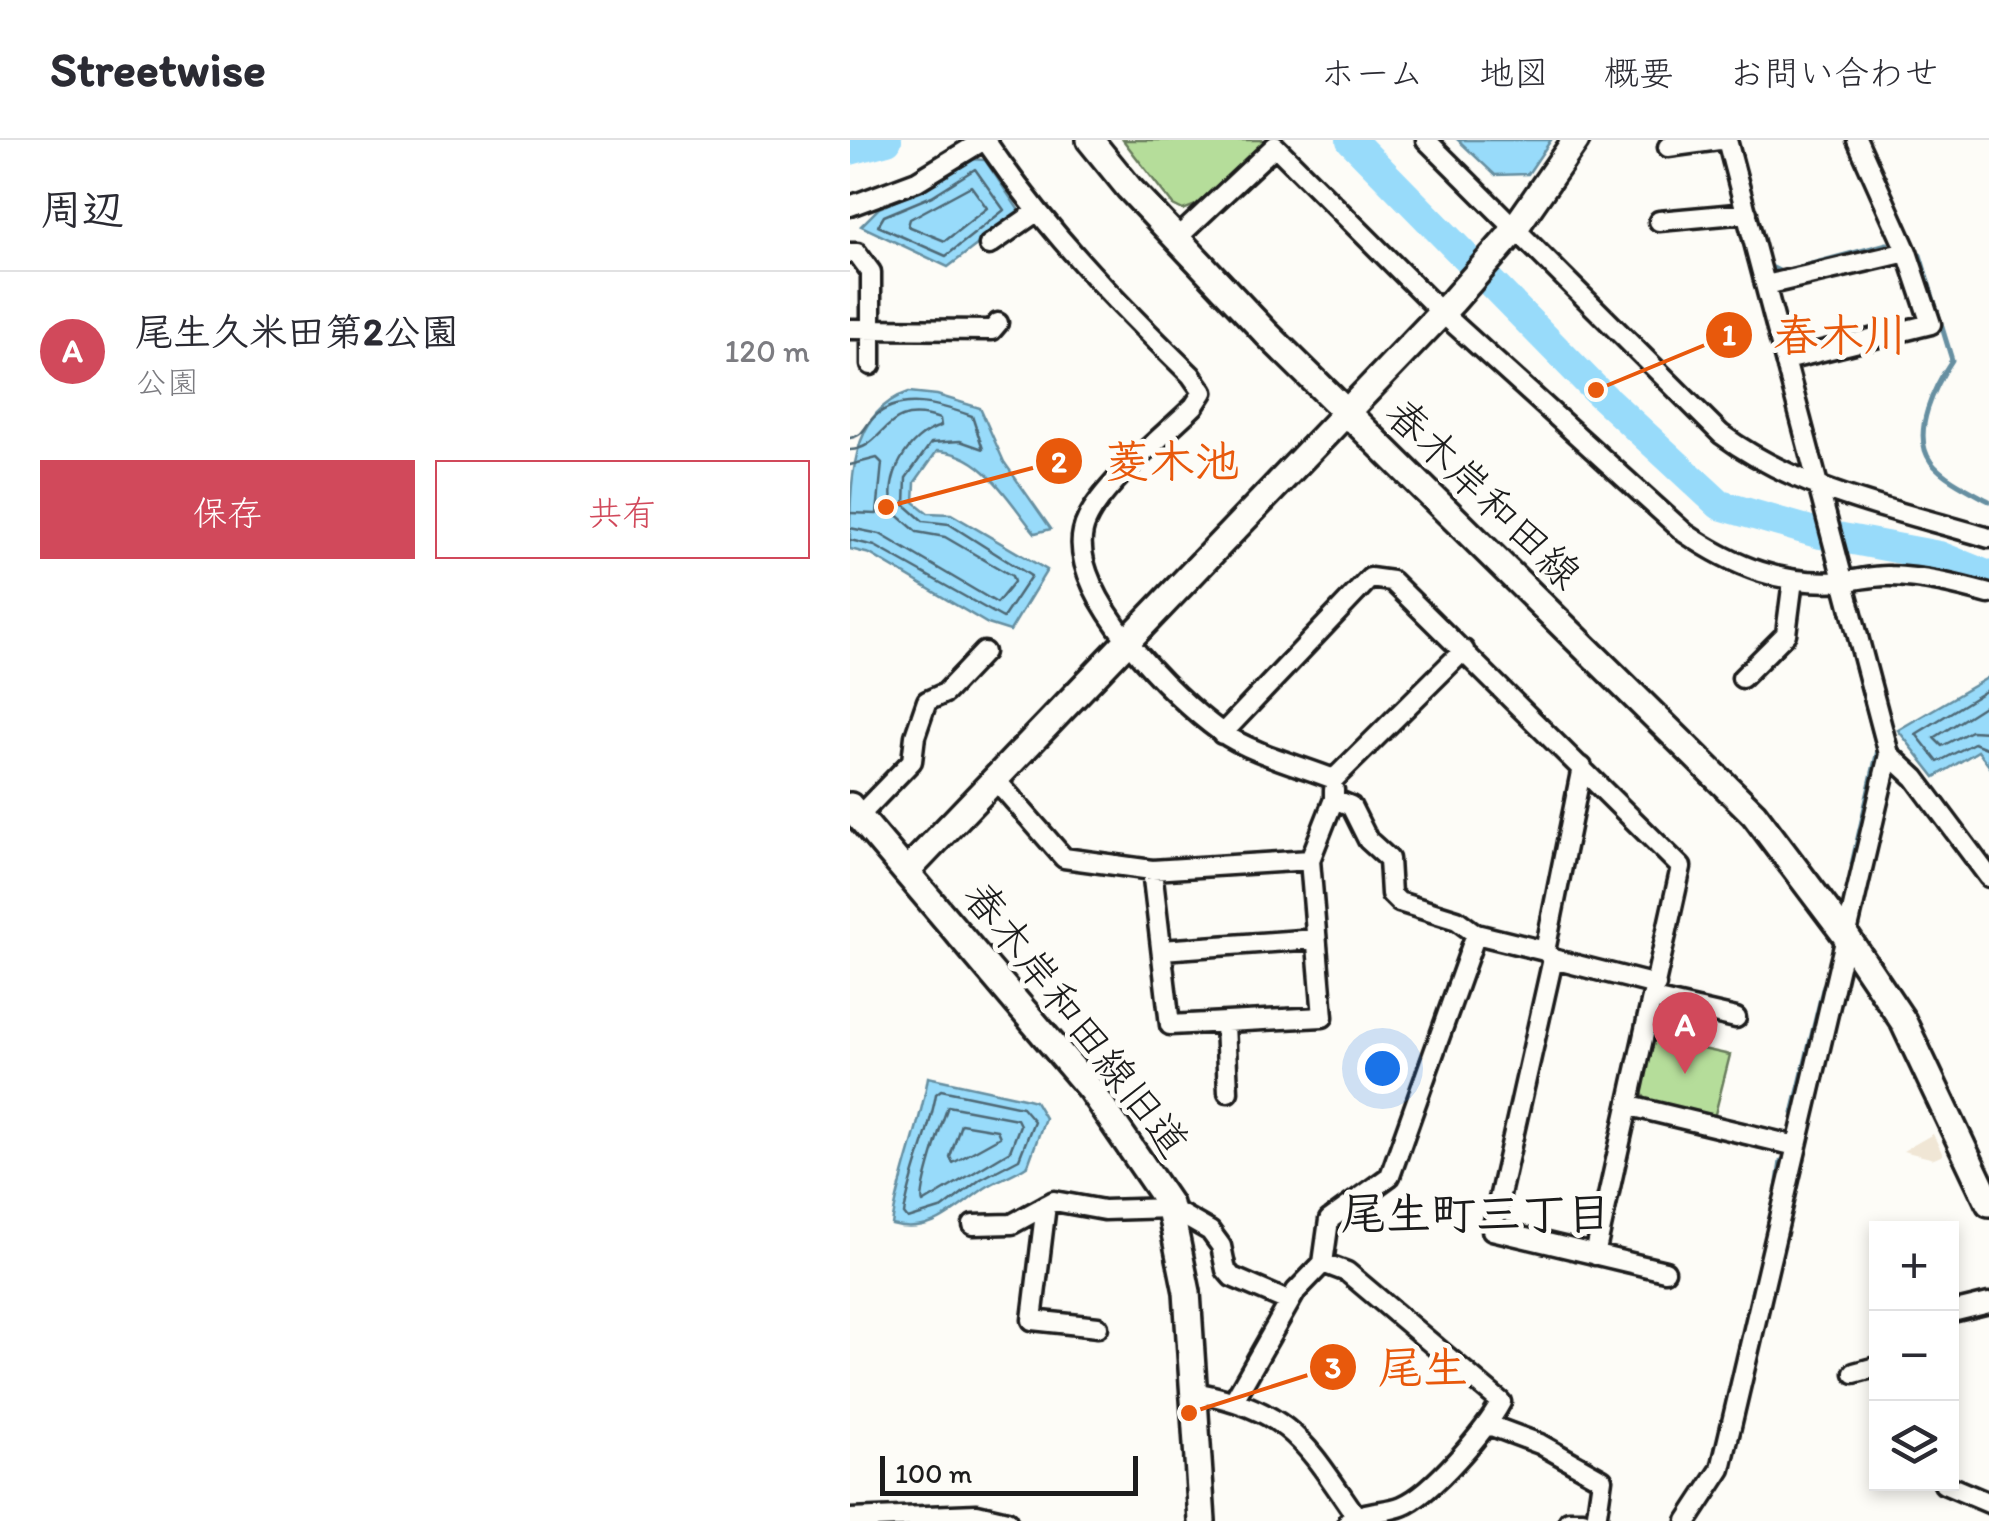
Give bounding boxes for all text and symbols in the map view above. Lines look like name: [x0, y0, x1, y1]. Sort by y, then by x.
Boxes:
text: Streetwise: [50, 40, 266, 98]
text: ホーム: [1320, 52, 1424, 94]
text: 地図: [1479, 52, 1549, 94]
text: 概要: [1604, 52, 1674, 94]
text: お問い合わせ: [1729, 52, 1939, 94]
text: 周辺: [40, 184, 124, 235]
callout: 春木川: [1704, 297, 1929, 372]
text: 春木川: [1773, 308, 1909, 362]
text: 尾生久米田第2公園: [135, 309, 459, 355]
text: 1: [1722, 316, 1736, 353]
text: A: [62, 332, 83, 370]
text: 120 m: [724, 332, 810, 370]
text: 公園: [135, 363, 199, 401]
street label: 春木岸和田線: [1375, 387, 1592, 599]
callout: 菱木池: [1034, 424, 1259, 499]
text: 菱木池: [1104, 434, 1240, 488]
text: 2: [1051, 443, 1067, 480]
button: 保存: [40, 460, 415, 559]
button: 共有: [435, 460, 810, 559]
street label: 春木岸和田線旧道: [953, 871, 1200, 1167]
pin: A: [1652, 992, 1718, 1074]
your location: [1357, 1043, 1408, 1094]
district label: 尾生町三丁目: [1341, 1186, 1611, 1240]
map controls: [1869, 1221, 1959, 1491]
button: +: [1869, 1221, 1959, 1311]
button: −: [1869, 1311, 1959, 1401]
callout: 尾生: [1308, 1330, 1488, 1405]
text: 尾生: [1378, 1340, 1468, 1394]
text: 3: [1325, 1349, 1341, 1386]
button: layers: [1869, 1401, 1959, 1491]
scale bar: [880, 1451, 1138, 1496]
text: 100 m: [895, 1456, 972, 1490]

